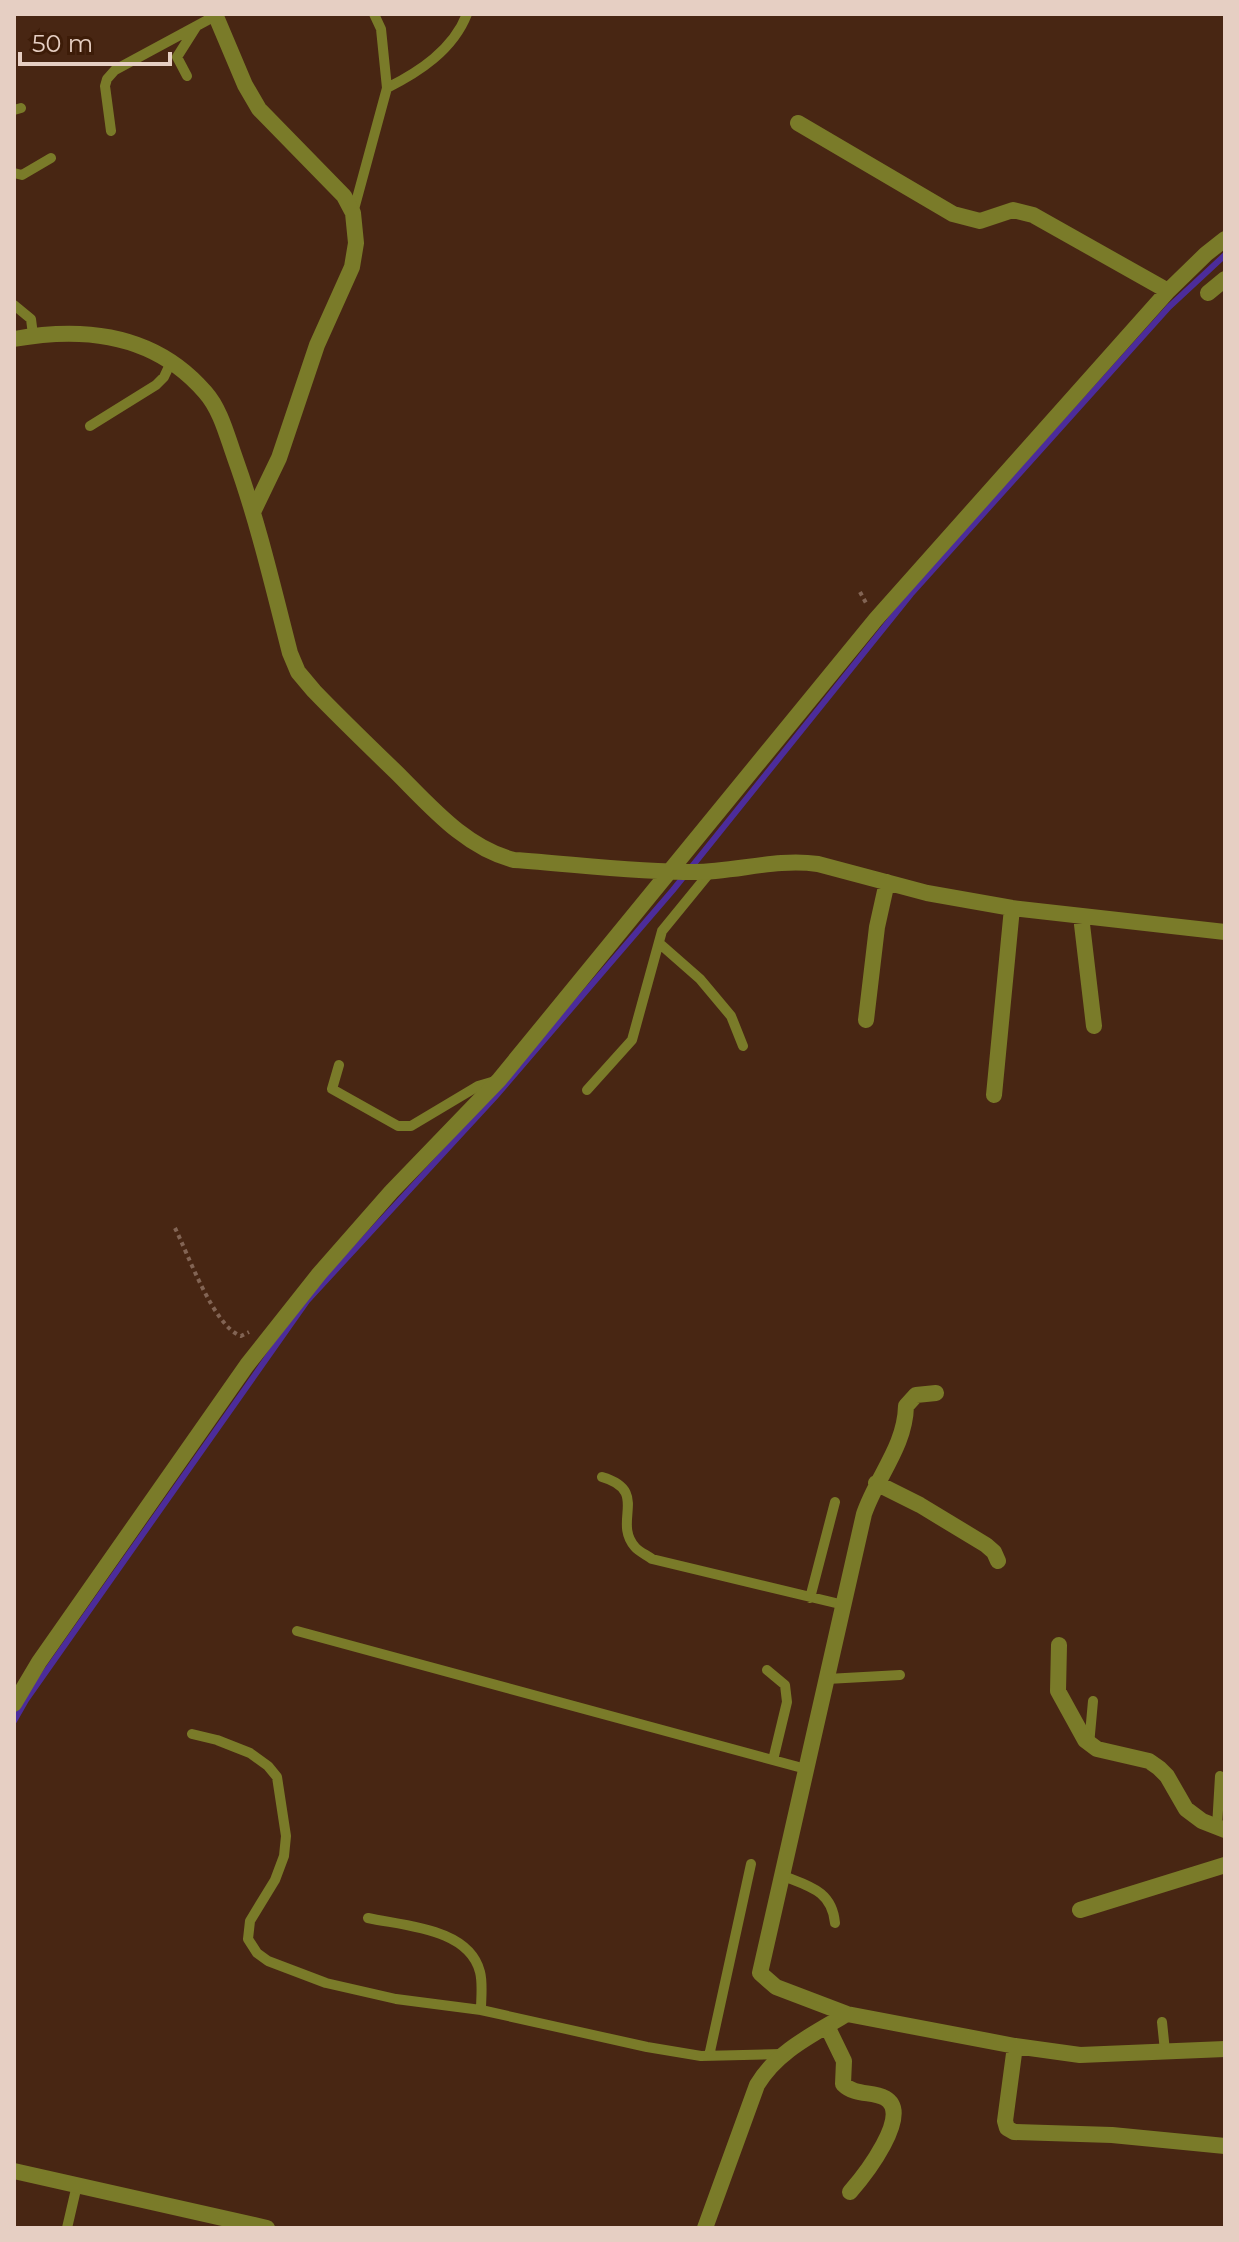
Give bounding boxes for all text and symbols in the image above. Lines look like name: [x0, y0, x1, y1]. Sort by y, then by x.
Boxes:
scale bar: [20, 16, 170, 66]
text: 50 m: [32, 29, 93, 58]

